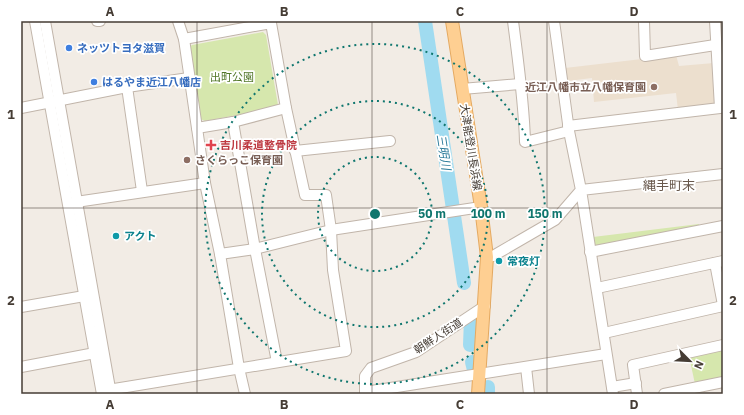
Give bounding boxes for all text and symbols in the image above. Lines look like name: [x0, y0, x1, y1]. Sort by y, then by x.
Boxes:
text: A: [106, 3, 115, 20]
text: B: [280, 3, 289, 20]
text: C: [456, 3, 465, 20]
text: D: [629, 3, 639, 20]
place label: ネッツトヨタ滋賀: [77, 41, 165, 55]
marker: ネッツトヨタ滋賀: [64, 43, 74, 53]
park label: 出町公園: [210, 70, 254, 84]
place label: はるやま近江八幡店: [102, 75, 201, 89]
marker: はるやま近江八幡店: [89, 77, 99, 87]
place label: 近江八幡市立八幡保育園: [525, 80, 646, 94]
marker: 近江八幡市立八幡保育園: [649, 82, 659, 92]
street label: 大津能登川長浜線: [457, 102, 485, 192]
text: 1: [7, 106, 15, 123]
text: 1: [729, 106, 737, 123]
water label: 三明川: [434, 133, 455, 173]
place label: 吉川柔道整骨院: [220, 138, 297, 152]
marker: 吉川柔道整骨院: [205, 139, 217, 151]
place label: さくらっこ保育園: [195, 153, 283, 167]
marker: さくらっこ保育園: [182, 155, 192, 165]
district label: 縄手町末: [643, 177, 695, 194]
text: 50 m: [418, 206, 446, 221]
text: 100 m: [470, 206, 506, 221]
text: 150 m: [527, 206, 563, 221]
centre of rings: [368, 207, 382, 221]
place label: アクト: [124, 229, 156, 243]
marker: アクト: [111, 231, 121, 241]
place label: 常夜灯: [507, 254, 540, 268]
marker: 常夜灯: [494, 256, 504, 266]
text: 2: [7, 292, 15, 309]
text: 2: [729, 292, 737, 309]
street label: 朝鮮人街道: [411, 315, 465, 357]
north arrow: [670, 341, 710, 381]
text: N: [691, 359, 707, 372]
text: A: [106, 396, 115, 413]
text: B: [280, 396, 289, 413]
text: C: [456, 396, 465, 413]
text: D: [629, 396, 639, 413]

